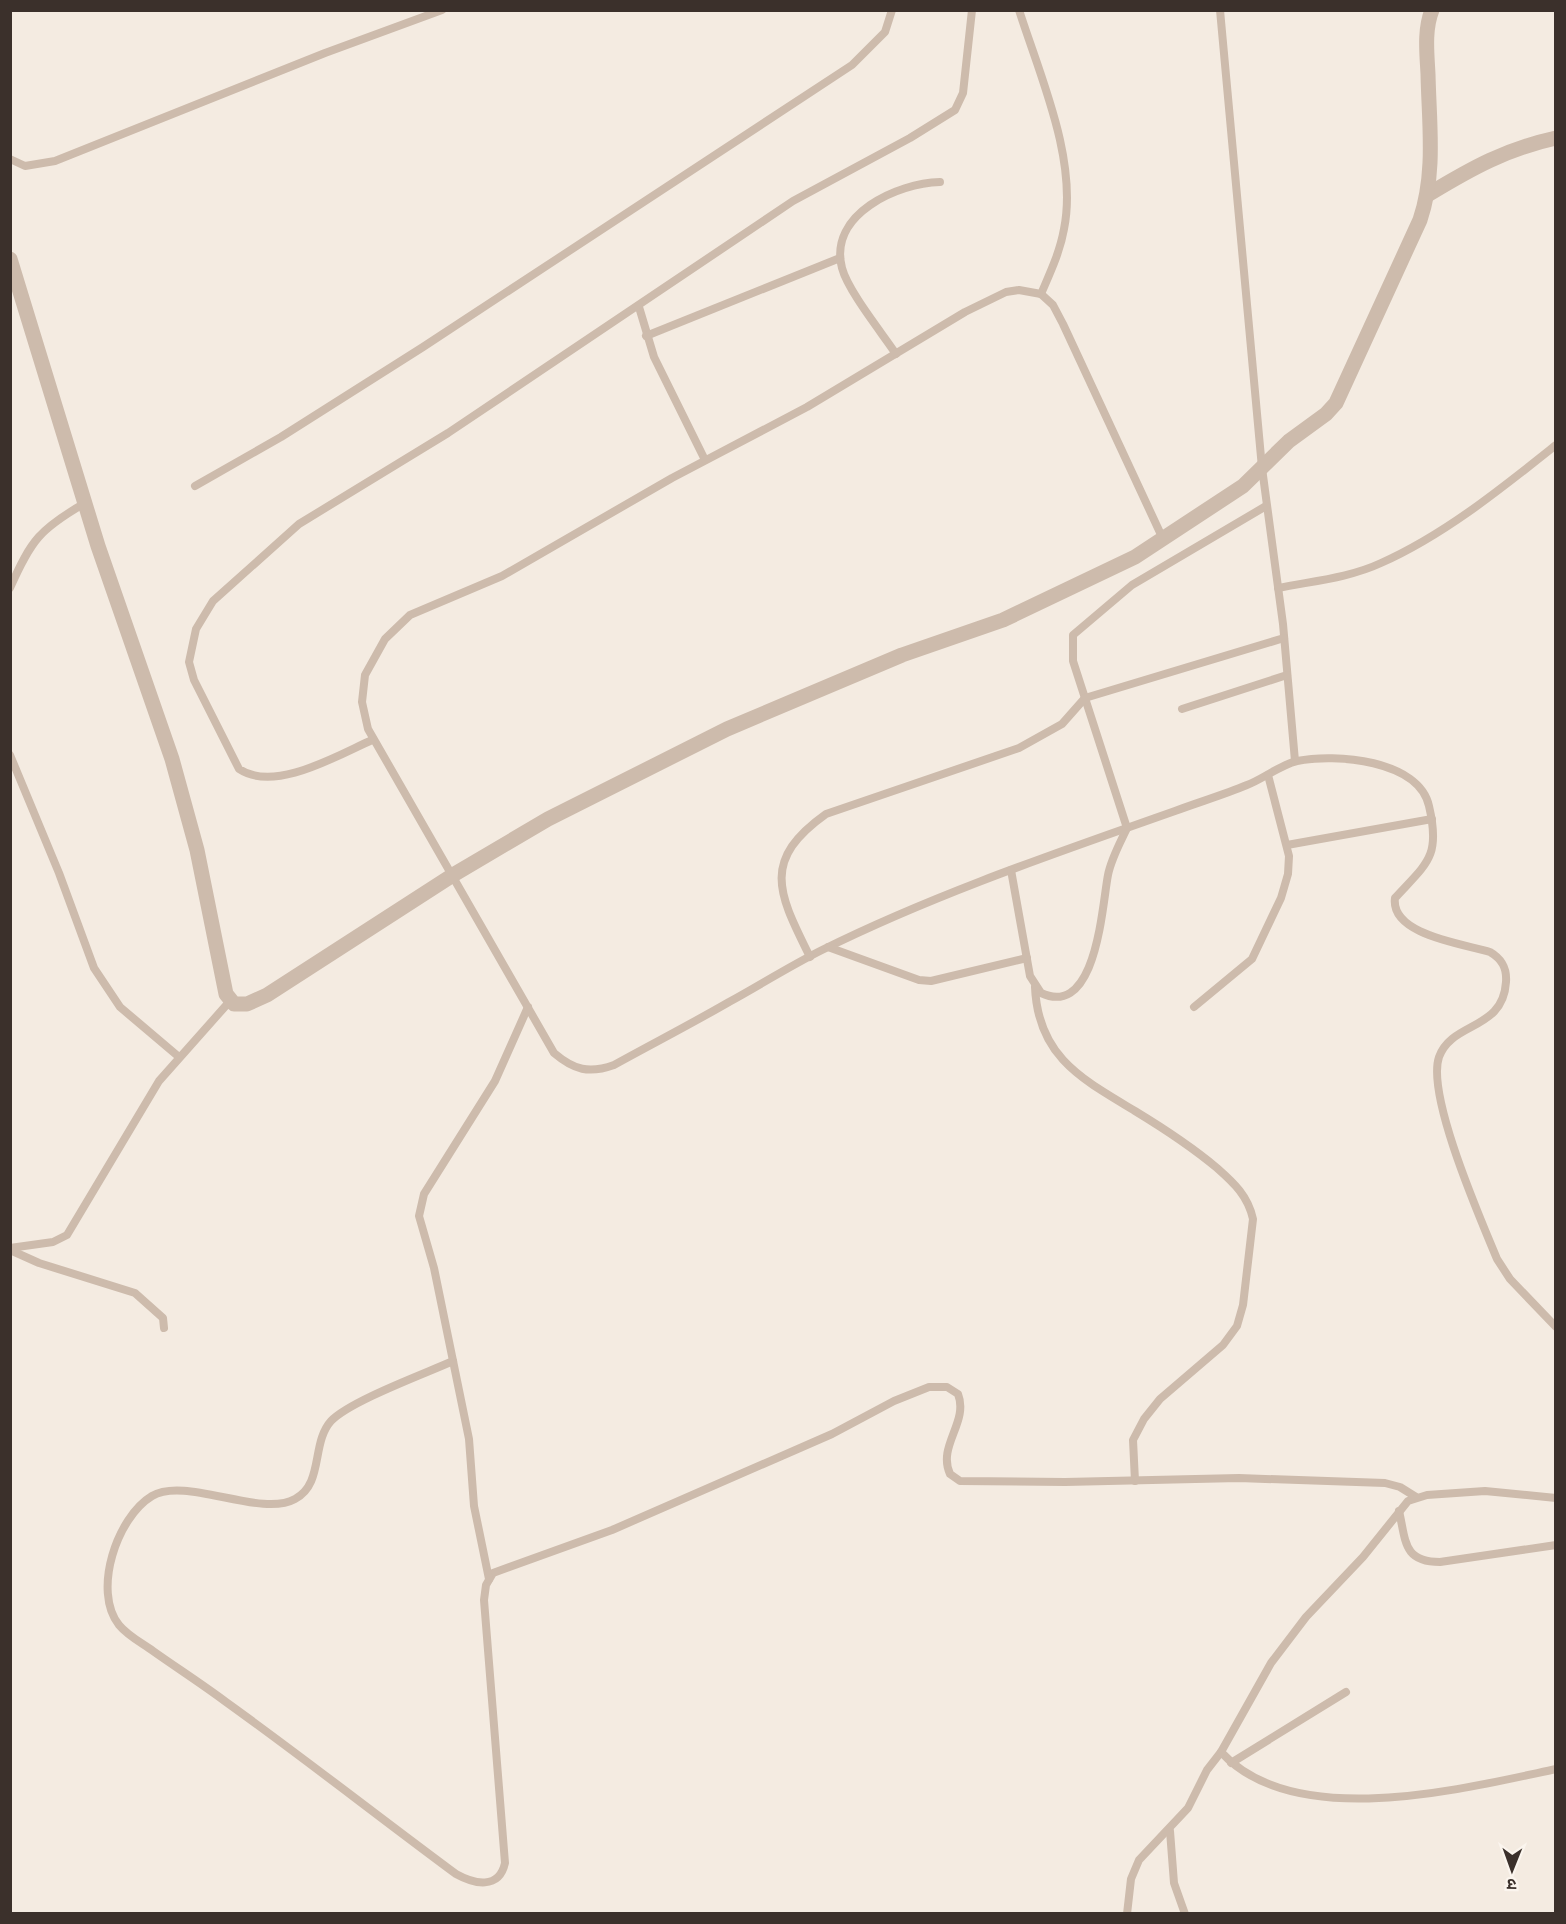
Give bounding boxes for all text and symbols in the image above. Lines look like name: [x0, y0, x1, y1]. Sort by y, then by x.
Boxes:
north arrow: [1482, 1840, 1542, 1900]
text: उ: [1506, 1876, 1517, 1894]

